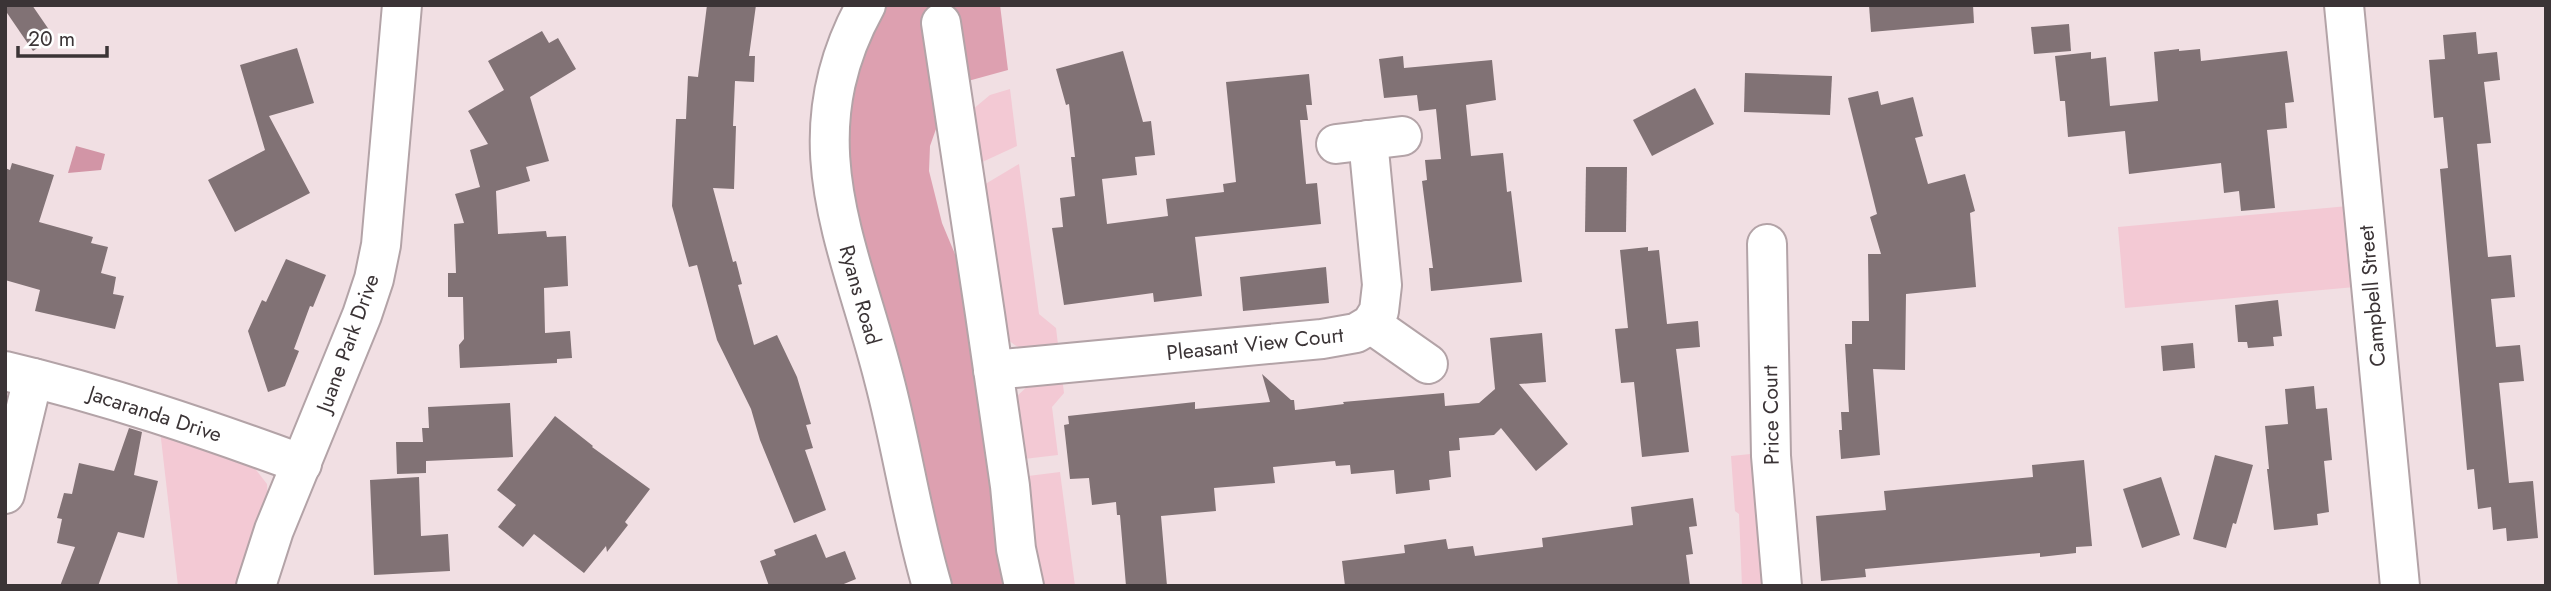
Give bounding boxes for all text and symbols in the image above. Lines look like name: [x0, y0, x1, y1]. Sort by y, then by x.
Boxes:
scale bar: [18, 14, 107, 58]
text: 20 m: [28, 24, 75, 54]
street label: Campbell Street: [2351, 224, 2393, 368]
street label: Ryans Road: [831, 242, 889, 348]
street label: Juane Park Drive: [308, 270, 387, 419]
street label: Pleasant View Court: [1165, 320, 1345, 368]
street label: Price Court: [1755, 365, 1787, 465]
street label: Jacaranda Drive: [82, 377, 226, 450]

